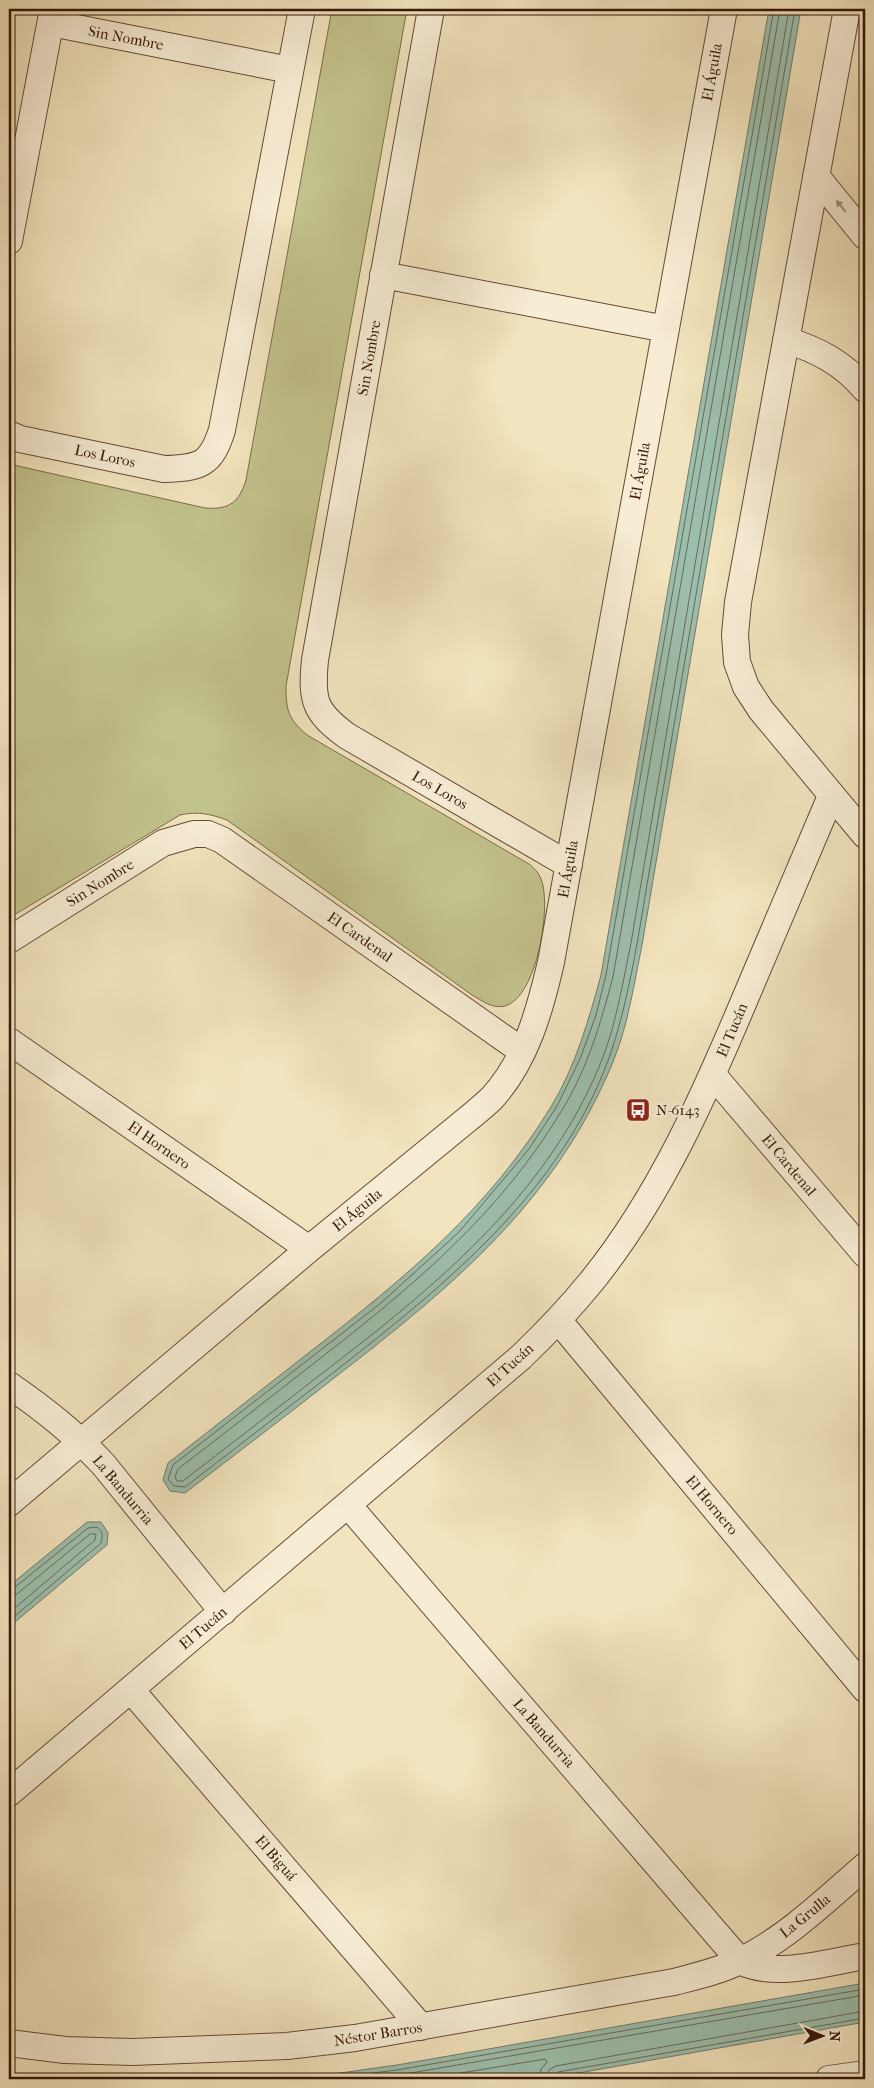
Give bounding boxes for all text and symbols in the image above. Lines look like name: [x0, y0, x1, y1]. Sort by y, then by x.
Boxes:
street label: Sin Nombre: [87, 22, 166, 54]
street label: El Águila: [698, 41, 726, 102]
one-way arrow: [835, 200, 846, 213]
street label: Sin Nombre: [353, 318, 385, 397]
street label: El Águila: [626, 440, 654, 501]
street label: Los Loros: [73, 441, 137, 471]
street label: Los Loros: [409, 767, 472, 813]
street label: El Águila: [554, 838, 582, 899]
street label: Sin Nombre: [63, 855, 138, 911]
street label: El Cardenal: [324, 908, 396, 966]
street label: El Tucán: [713, 1000, 752, 1060]
bus stop icon: N-6143: [625, 1097, 651, 1123]
place label: N-6143: [656, 1101, 700, 1119]
street label: El Hornero: [124, 1117, 194, 1173]
street label: El Cardenal: [758, 1130, 820, 1200]
street label: El Águila: [329, 1184, 386, 1235]
street label: El Tucán: [483, 1339, 537, 1391]
street label: La Bandurria: [89, 1452, 158, 1529]
street label: El Hornero: [682, 1472, 742, 1539]
street label: El Tucán: [175, 1603, 231, 1653]
street label: La Bandurria: [509, 1695, 579, 1772]
street label: El Biguá: [251, 1832, 301, 1885]
street label: La Grulla: [776, 1889, 835, 1942]
north arrow: [796, 2010, 846, 2060]
street label: Néstor Barros: [333, 2018, 424, 2050]
text: N: [826, 2031, 843, 2042]

